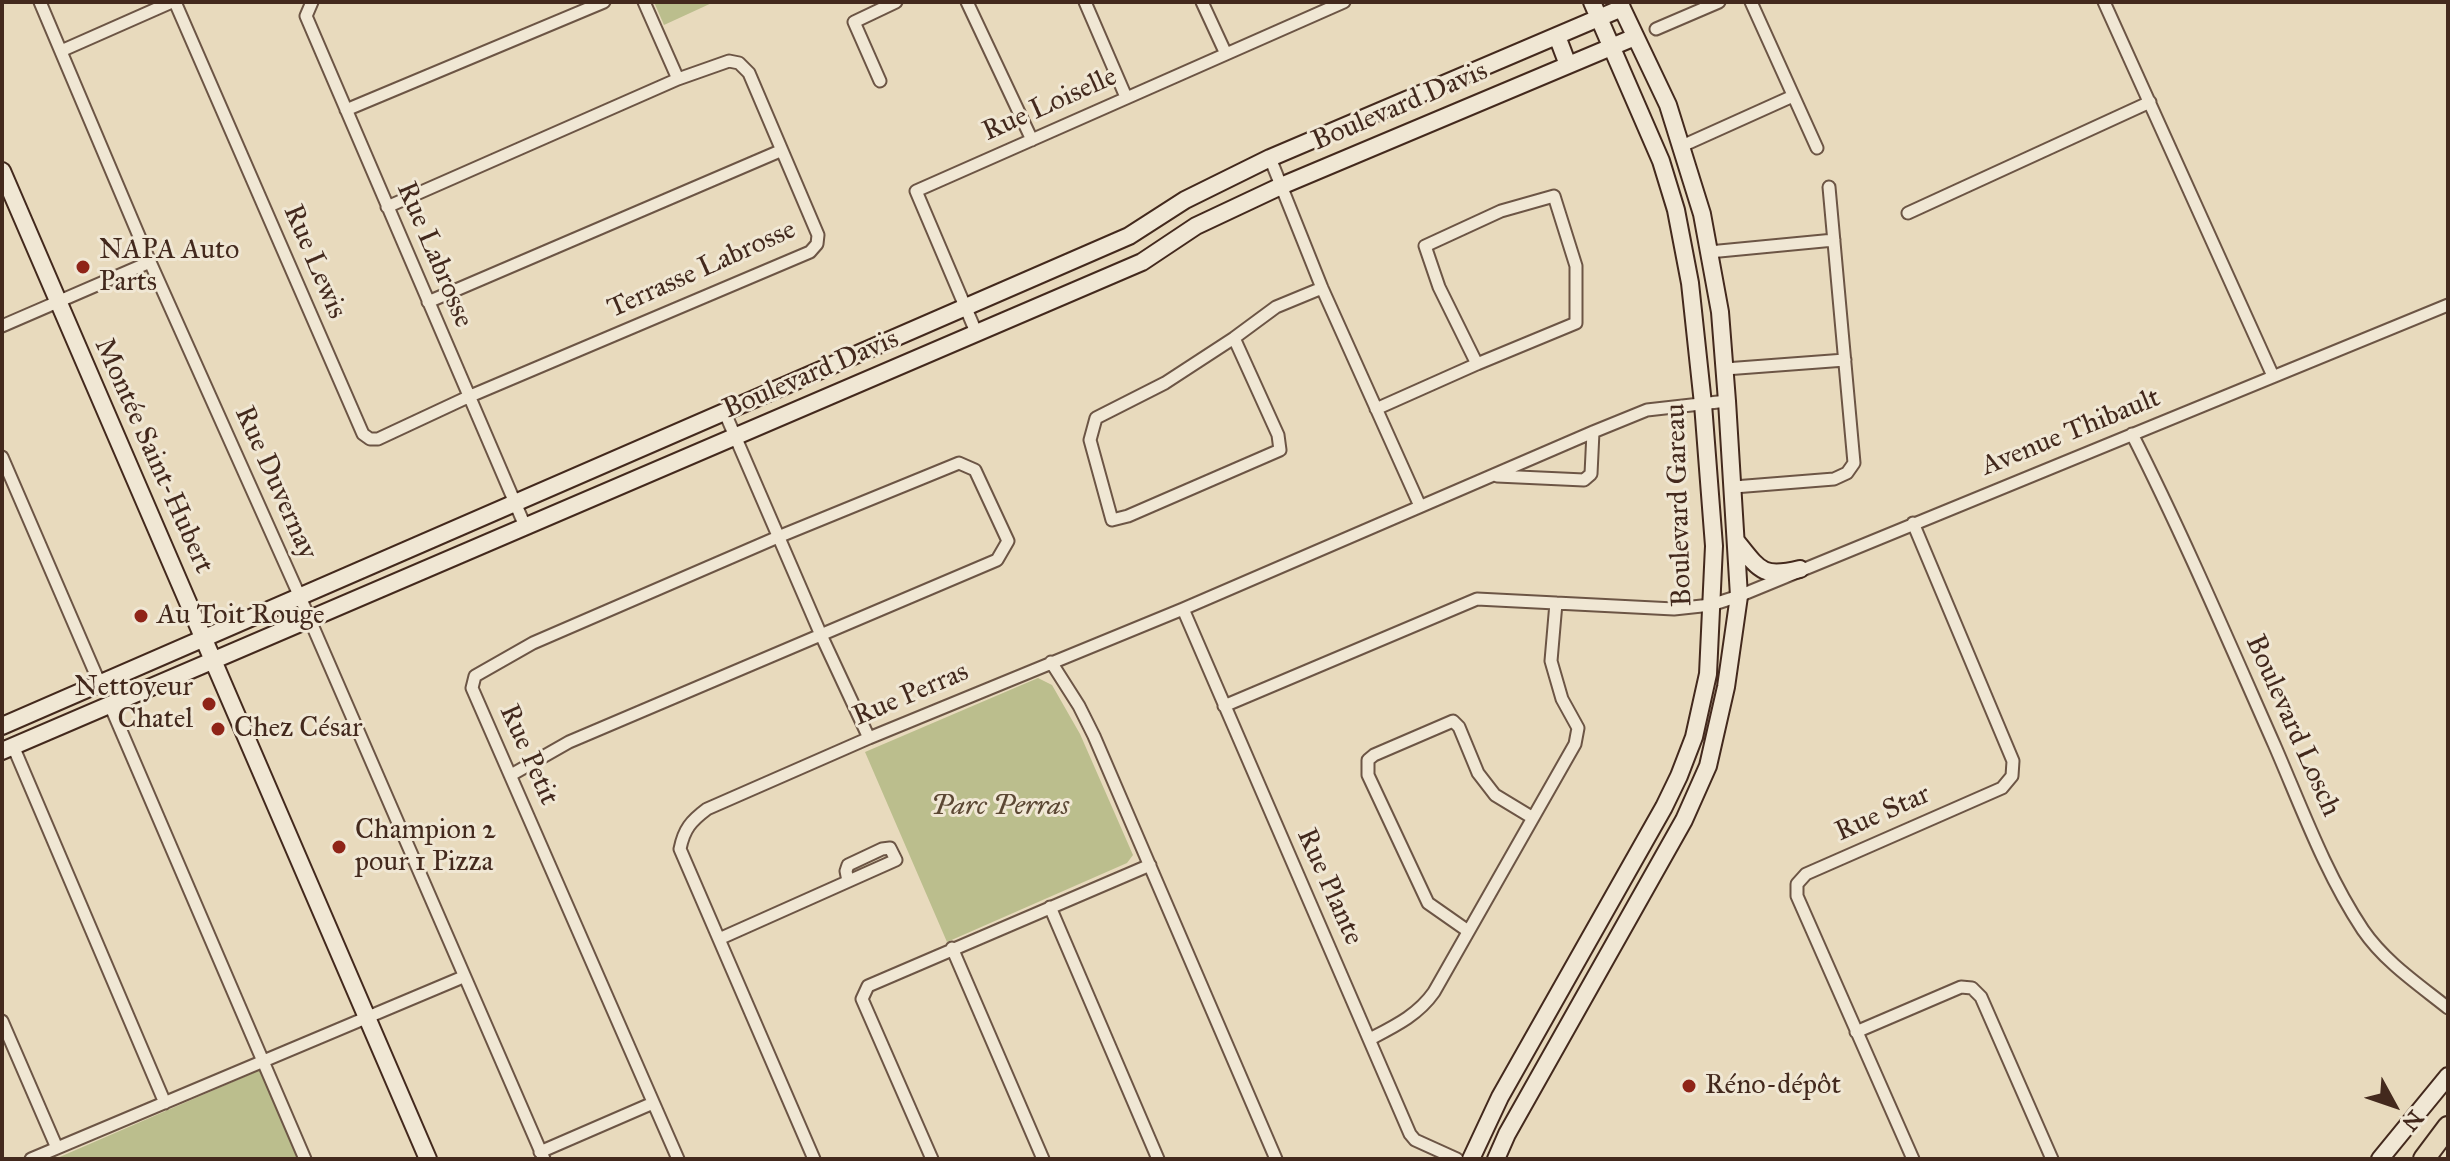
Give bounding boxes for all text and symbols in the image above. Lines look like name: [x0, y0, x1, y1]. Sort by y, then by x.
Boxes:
street label: Boulevard Davis: [1307, 55, 1493, 159]
street label: Rue Loiselle: [978, 60, 1122, 150]
street label: Rue Labrosse: [388, 177, 480, 333]
street label: Rue Lewis: [275, 200, 353, 324]
street label: Terrasse Labrosse: [603, 214, 801, 326]
place label: NAPA Auto Parts: [99, 234, 239, 300]
marker: NAPA Auto Parts: [74, 258, 92, 276]
street label: Boulevard Davis: [718, 323, 904, 427]
street label: Montée Saint-Hubert: [86, 333, 220, 579]
street label: Avenue Thibault: [1977, 382, 2165, 484]
street label: Rue Duvernay: [226, 401, 324, 565]
street label: Boulevard Gareau: [1660, 403, 1700, 607]
place label: Au Toit Rouge: [157, 599, 325, 633]
marker: Au Toit Rouge: [132, 607, 150, 625]
street label: Boulevard Losch: [2237, 630, 2347, 822]
street label: Rue Perras: [848, 656, 974, 734]
place label: Nettoyeur Chatel: [74, 671, 193, 737]
marker: Nettoyeur Chatel: [200, 695, 218, 713]
street label: Rue Petit: [491, 700, 565, 810]
place label: Chez César: [234, 712, 362, 746]
marker: Chez César: [209, 720, 227, 738]
street label: Rue Star: [1830, 778, 1936, 850]
park label: Parc Perras: [931, 790, 1069, 824]
place label: Champion 2 pour 1 Pizza: [355, 814, 496, 880]
street label: Rue Plante: [1288, 823, 1370, 951]
marker: Champion 2 pour 1 Pizza: [330, 838, 348, 856]
north arrow: [2354, 1065, 2434, 1145]
place label: Réno-dépôt: [1705, 1069, 1841, 1103]
marker: Réno-dépôt: [1680, 1077, 1698, 1095]
text: N: [2396, 1105, 2429, 1137]

